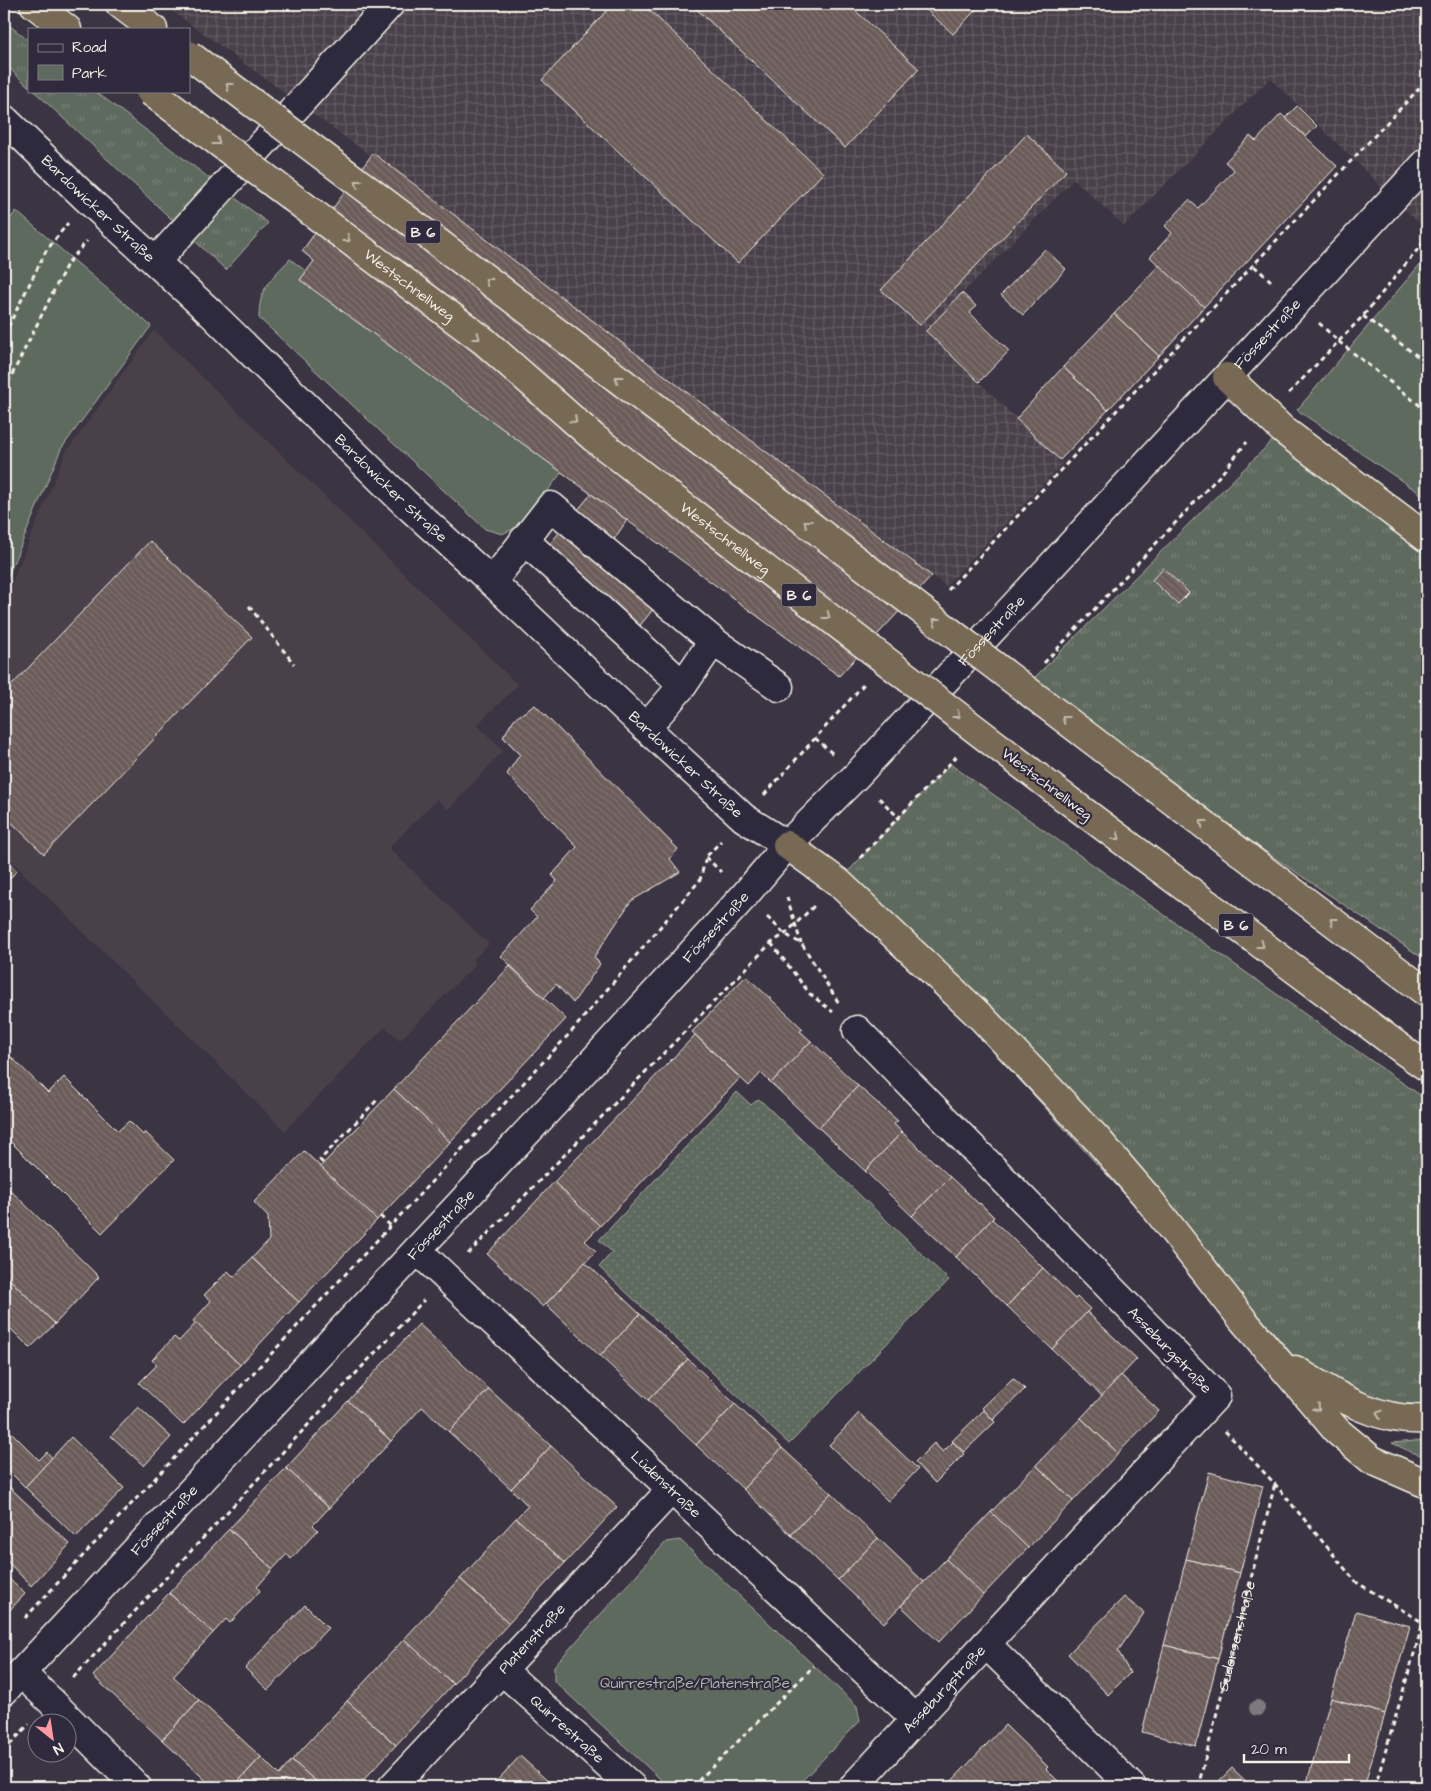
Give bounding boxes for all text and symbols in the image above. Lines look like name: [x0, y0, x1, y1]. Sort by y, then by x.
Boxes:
legend: [28, 28, 190, 92]
text: Road: [72, 37, 107, 58]
text: Park: [72, 63, 107, 84]
one-way arrow: [226, 83, 235, 91]
one-way arrow: [211, 136, 220, 144]
street label: Bardowicker Straße: [36, 150, 159, 267]
one-way arrow: [355, 181, 364, 189]
road number: B 6: [406, 220, 440, 243]
one-way arrow: [341, 233, 351, 242]
street label: Westschnellweg: [359, 245, 459, 327]
one-way arrow: [484, 278, 494, 287]
street label: Fössestraße: [1229, 294, 1306, 375]
one-way arrow: [471, 331, 480, 339]
one-way arrow: [614, 376, 624, 385]
one-way arrow: [569, 415, 578, 424]
street label: Bardowicker Straße: [330, 430, 452, 548]
street label: Westschnellweg: [675, 497, 775, 581]
one-way arrow: [804, 520, 813, 528]
road number: B 6: [782, 584, 816, 606]
street label: Fössestraße: [953, 591, 1030, 671]
one-way arrow: [821, 610, 831, 619]
one-way arrow: [932, 618, 942, 627]
street label: Bardowicker Straße: [624, 707, 747, 823]
one-way arrow: [951, 709, 960, 718]
one-way arrow: [1062, 717, 1071, 725]
street label: Westschnellweg: [996, 743, 1097, 826]
one-way arrow: [1200, 820, 1209, 828]
one-way arrow: [1111, 831, 1120, 839]
street label: Fössestraße: [678, 887, 754, 968]
road number: B 6: [1218, 914, 1254, 936]
one-way arrow: [1329, 918, 1338, 927]
one-way arrow: [1255, 939, 1264, 947]
street label: Fössestraße: [403, 1185, 480, 1265]
street label: Asseburgstraße: [1122, 1302, 1216, 1399]
one-way arrow: [1311, 1402, 1320, 1411]
one-way arrow: [1375, 1409, 1384, 1419]
street label: Lüdenstraße: [626, 1446, 706, 1523]
street label: Fössestraße: [126, 1480, 203, 1561]
street label: Sudersenstraße: [1213, 1579, 1261, 1693]
street label: Platenstraße: [494, 1599, 570, 1679]
street label: Asseburgstraße: [898, 1641, 991, 1738]
park label: Quirrestraße/Platenstraße: [600, 1673, 790, 1694]
street label: Quirrestraße: [525, 1690, 609, 1768]
north arrow: [28, 1714, 78, 1764]
scale bar: [1244, 1731, 1348, 1763]
text: N: [49, 1738, 67, 1759]
text: 20 m: [1251, 1739, 1287, 1760]

